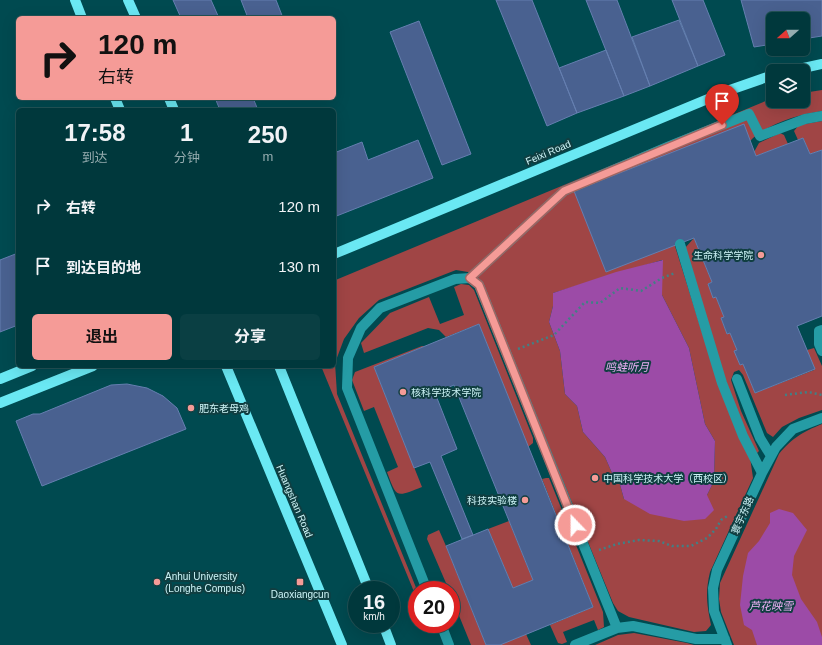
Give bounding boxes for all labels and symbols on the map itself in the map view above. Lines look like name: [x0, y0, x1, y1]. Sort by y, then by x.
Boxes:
north arrow: [766, 12, 810, 56]
pin: [705, 84, 739, 125]
street label: Feixi Road: [524, 138, 572, 167]
place label: 生命科学学院: [693, 250, 753, 261]
marker: 生命科学学院: [756, 250, 766, 260]
water label: 鸣蛙听月: [605, 361, 650, 373]
marker: 核科学技术学院: [398, 387, 408, 397]
place label: 核科学技术学院: [411, 387, 481, 398]
marker: 肥东老母鸡: [186, 403, 196, 413]
place label: 肥东老母鸡: [199, 403, 249, 414]
street label: Huangshan Road: [274, 463, 315, 539]
marker: 中国科学技术大学（西校区）: [590, 473, 600, 483]
place label: 中国科学技术大学（西校区）: [603, 473, 733, 484]
place label: 科技实验楼: [467, 495, 517, 506]
marker: 科技实验楼: [520, 495, 530, 505]
street label: 寰宇东路: [729, 495, 756, 536]
position arrow: [554, 504, 596, 546]
place label: Anhui University (Longhe Compus): [165, 571, 245, 594]
marker: Anhui University (Longhe Compus): [152, 577, 162, 587]
marker: Daoxiangcun: [295, 577, 305, 587]
speed limit sign: 20: [408, 581, 460, 633]
place label: Daoxiangcun: [271, 589, 329, 600]
water label: 芦花映雪: [749, 600, 795, 612]

